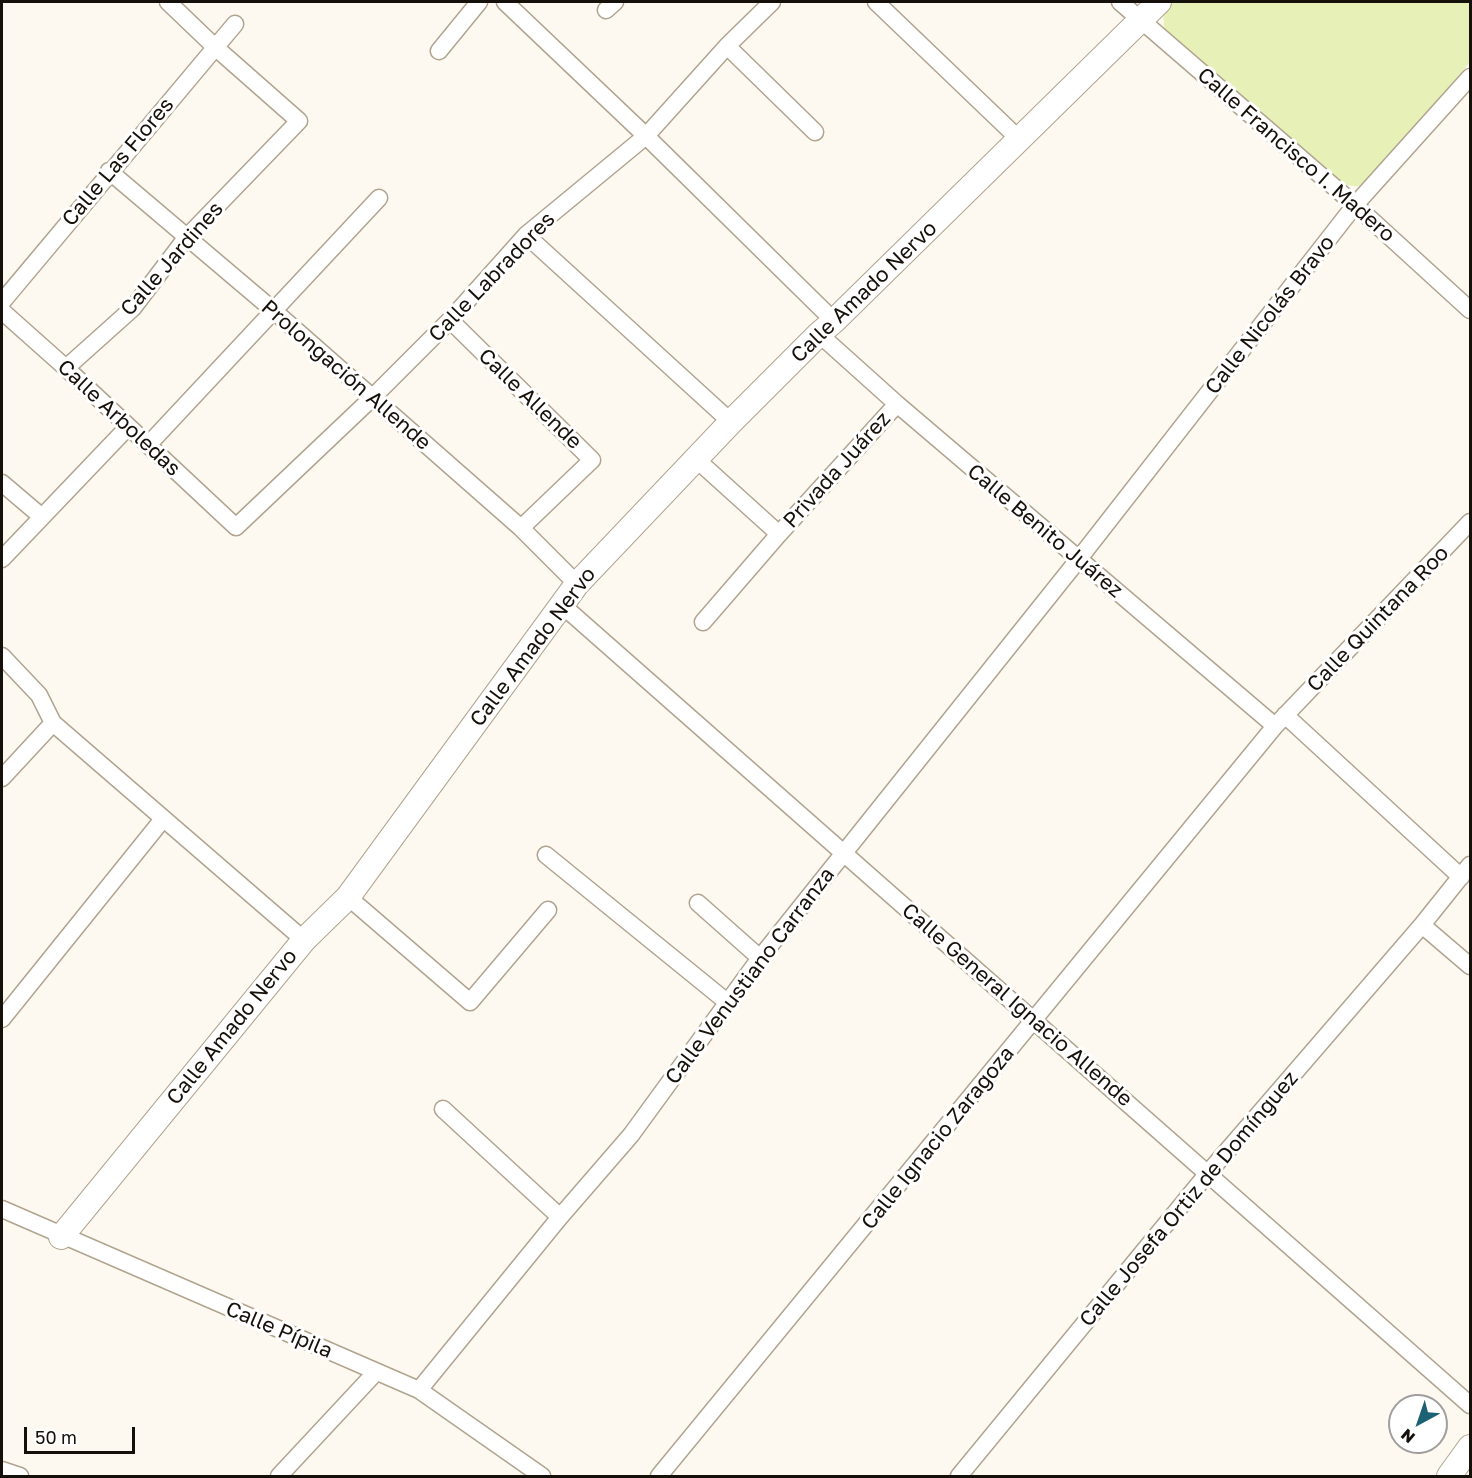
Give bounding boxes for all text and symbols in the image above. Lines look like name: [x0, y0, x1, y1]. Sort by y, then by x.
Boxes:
street label: Calle Francisco I. Madero: [1192, 62, 1400, 248]
street label: Calle Las Flores: [57, 93, 179, 231]
street label: Calle Jardines: [116, 197, 228, 321]
street label: Calle Labradores: [424, 207, 560, 347]
street label: Calle Amado Nervo: [786, 216, 942, 368]
street label: Calle Nicolás Bravo: [1200, 230, 1340, 400]
street label: Prolongación Allende: [256, 295, 436, 455]
street label: Calle Allende: [473, 343, 587, 455]
street label: Calle Arboledas: [52, 355, 186, 481]
street label: Privada Juárez: [778, 407, 896, 533]
street label: Calle Benito Juárez: [962, 459, 1128, 603]
street label: Calle Quintana Roo: [1302, 541, 1454, 697]
street label: Calle Amado Nervo: [465, 562, 601, 732]
street label: Calle Venustiano Carranza: [660, 863, 840, 1089]
street label: Calle General Ignacio Allende: [897, 898, 1137, 1112]
street label: Calle Amado Nervo: [161, 944, 303, 1110]
street label: Calle Ignacio Zaragoza: [856, 1041, 1020, 1235]
street label: Calle Josefa Ortiz de Domínguez: [1075, 1066, 1303, 1332]
street label: Calle Pípila: [222, 1296, 336, 1364]
north arrow: [1388, 1394, 1448, 1454]
scale bar: [27, 1415, 138, 1453]
text: N: [1397, 1425, 1419, 1448]
text: 50 m: [35, 1426, 77, 1448]

